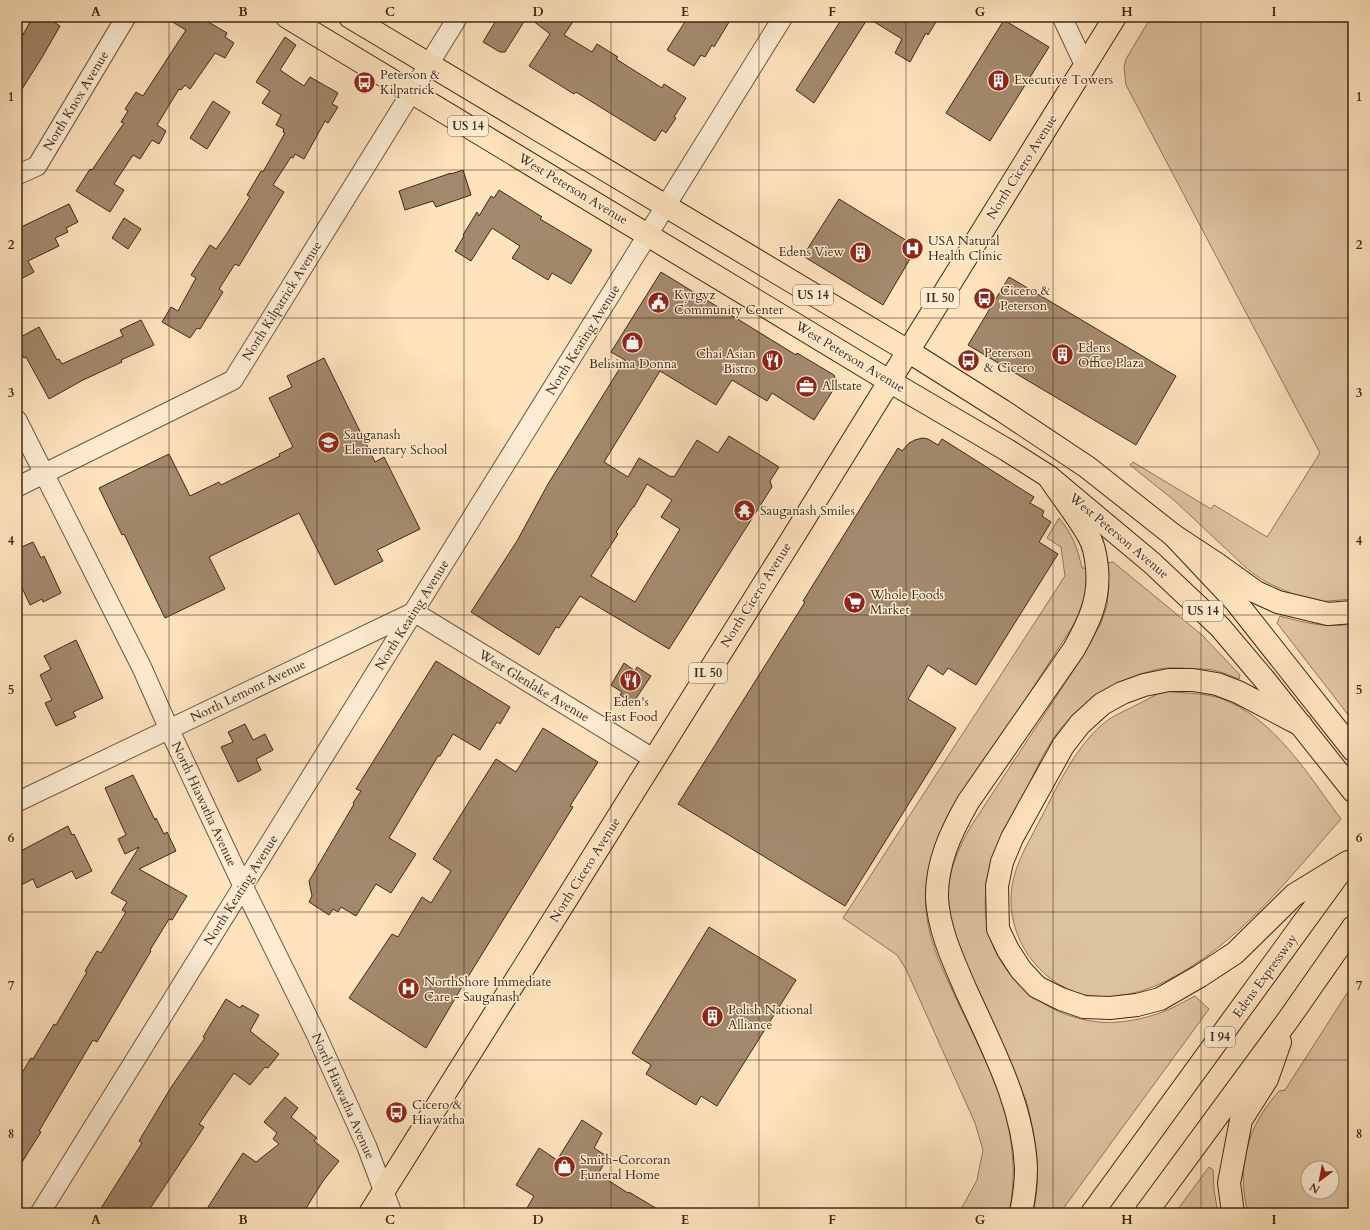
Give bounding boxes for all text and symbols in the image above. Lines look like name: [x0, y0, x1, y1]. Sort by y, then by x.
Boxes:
text: A: [91, 3, 101, 21]
text: B: [238, 3, 248, 21]
text: C: [385, 3, 395, 21]
text: D: [532, 3, 544, 21]
text: E: [681, 3, 689, 21]
text: F: [828, 3, 836, 21]
text: G: [975, 3, 986, 21]
text: H: [1121, 3, 1133, 21]
text: I: [1271, 3, 1277, 21]
street label: North Knox Avenue: [39, 48, 113, 154]
place label: Peterson & Kilpatrick: [380, 66, 441, 99]
building icon: Executive Towers: [985, 67, 1011, 93]
bus stop icon: Peterson & Kilpatrick: [352, 69, 378, 95]
place label: Executive Towers: [1014, 71, 1113, 89]
text: 1: [8, 88, 14, 106]
text: 1: [1356, 88, 1362, 106]
street label: North Cicero Avenue: [982, 111, 1062, 223]
road number: US 14: [448, 116, 488, 136]
street label: West Peterson Avenue: [514, 149, 631, 229]
place label: USA Natural Health Clinic: [928, 232, 1002, 265]
hospital icon: USA Natural Health Clinic: [899, 235, 925, 261]
text: 2: [8, 236, 15, 254]
text: 2: [1356, 236, 1363, 254]
street label: North Kilpatrick Avenue: [238, 238, 326, 364]
building icon: Edens View: [847, 239, 873, 265]
place label: Edens View: [778, 243, 845, 261]
street label: North Keating Avenue: [542, 281, 624, 399]
place label: Cicero & Peterson: [1000, 282, 1051, 315]
road number: US 14: [793, 285, 833, 305]
bus stop icon: Cicero & Peterson: [972, 285, 998, 311]
place label: Kyrgyz Community Center: [674, 286, 784, 319]
road number: IL 50: [921, 288, 959, 308]
public building icon: Kyrgyz Community Center: [645, 289, 671, 315]
street label: West Peterson Avenue: [791, 317, 908, 397]
shop icon: Belisima Donna: [620, 329, 646, 355]
place label: Edens Office Plaza: [1078, 339, 1144, 372]
building icon: Edens Office Plaza: [1050, 342, 1076, 368]
place label: Peterson & Cicero: [984, 344, 1034, 377]
place label: Chai Asian Bistro: [696, 345, 757, 378]
bus stop icon: Peterson & Cicero: [955, 347, 981, 373]
restaurant icon: Chai Asian Bistro: [759, 348, 785, 374]
place label: Belisima Donna: [589, 355, 677, 373]
office icon: Allstate: [793, 373, 819, 399]
place label: Allstate: [822, 377, 862, 395]
text: 3: [8, 384, 15, 402]
text: 3: [1356, 384, 1363, 402]
place label: Sauganash Elementary School: [344, 426, 448, 459]
school or university icon: Sauganash Elementary School: [315, 429, 341, 455]
street label: West Peterson Avenue: [1065, 488, 1173, 583]
temple icon: Sauganash Smiles: [732, 498, 758, 524]
place label: Sauganash Smiles: [760, 502, 855, 520]
text: 4: [8, 532, 15, 550]
text: 4: [1356, 532, 1363, 550]
street label: North Cicero Avenue: [716, 539, 796, 651]
street label: North Keating Avenue: [371, 556, 453, 674]
place label: Whole Foods Market: [869, 586, 944, 619]
supermarket icon: Whole Foods Market: [841, 589, 867, 615]
road number: US 14: [1183, 601, 1223, 621]
street label: West Glenlake Avenue: [474, 645, 593, 726]
street label: North Lemont Avenue: [187, 655, 309, 727]
road number: IL 50: [689, 663, 727, 683]
restaurant icon: Eden's Fast Food: [618, 667, 644, 693]
text: 5: [8, 681, 14, 699]
text: 5: [1356, 681, 1362, 699]
place label: Eden's Fast Food: [604, 693, 658, 726]
street label: North Hiawatha Avenue: [167, 738, 241, 870]
street label: North Cicero Avenue: [545, 814, 625, 926]
text: 6: [8, 829, 15, 847]
text: 6: [1356, 829, 1363, 847]
street label: North Keating Avenue: [200, 831, 282, 949]
street label: Edens Expressway: [1228, 930, 1302, 1022]
place label: NorthShore Immediate Care - Sauganash: [424, 973, 552, 1006]
hospital icon: NorthShore Immediate Care - Sauganash: [395, 976, 421, 1002]
text: 7: [8, 977, 15, 995]
text: 7: [1356, 977, 1363, 995]
place label: Polish National Alliance: [728, 1001, 813, 1034]
building icon: Polish National Alliance: [700, 1004, 726, 1030]
road number: I 94: [1205, 1027, 1235, 1047]
street label: North Hiawatha Avenue: [307, 1030, 379, 1162]
place label: Cicero & Hiawatha: [412, 1096, 465, 1129]
bus stop icon: Cicero & Hiawatha: [383, 1099, 409, 1125]
text: 8: [8, 1125, 14, 1143]
text: 8: [1356, 1125, 1362, 1143]
place label: Smith-Corcoran Funeral Home: [580, 1151, 671, 1184]
shop icon: Smith-Corcoran Funeral Home: [552, 1154, 578, 1180]
north arrow: [1300, 1160, 1340, 1200]
text: N: [1307, 1179, 1323, 1197]
text: A: [91, 1211, 101, 1229]
text: B: [238, 1211, 248, 1229]
text: C: [385, 1211, 395, 1229]
text: D: [532, 1211, 544, 1229]
text: E: [681, 1211, 689, 1229]
text: F: [828, 1211, 836, 1229]
text: G: [975, 1211, 986, 1229]
text: H: [1121, 1211, 1133, 1229]
text: I: [1271, 1211, 1277, 1229]

